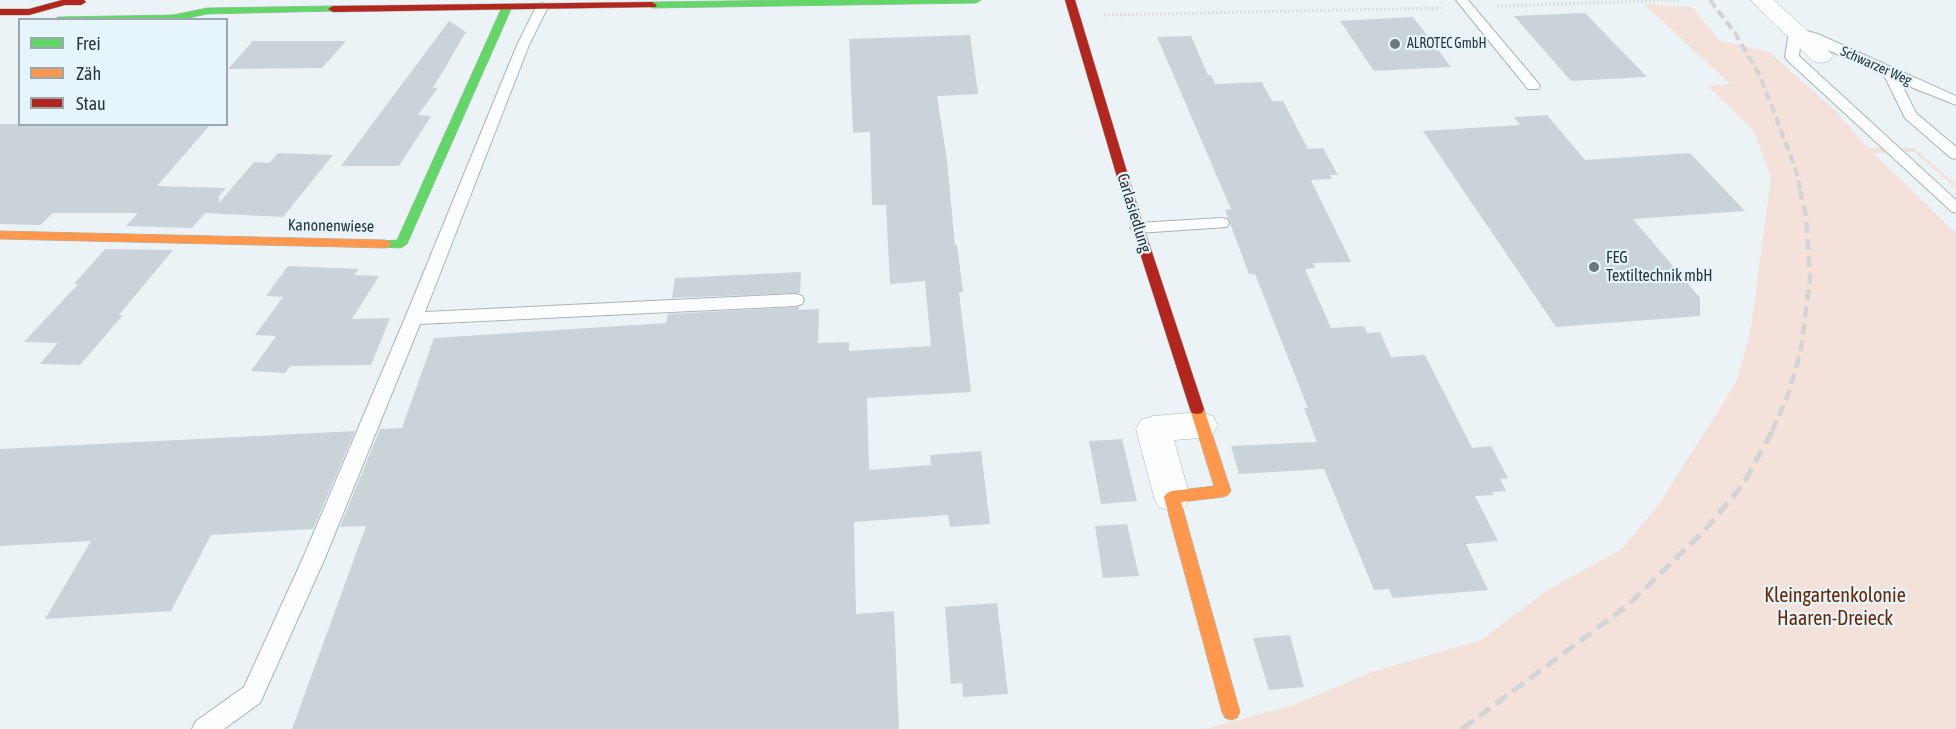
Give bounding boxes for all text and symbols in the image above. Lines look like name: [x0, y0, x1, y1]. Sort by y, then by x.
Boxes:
legend: [18, 18, 228, 126]
text: Frei: [76, 33, 101, 54]
place label: ALROTEC GmbH: [1407, 36, 1487, 52]
marker: ALROTEC GmbH: [1388, 37, 1402, 51]
street label: Schwarzer Weg: [1838, 43, 1914, 89]
text: Zäh: [76, 63, 101, 84]
text: Stau: [76, 93, 106, 114]
street label: Carlasiedlung: [1113, 171, 1155, 255]
street label: Kanonenwiese: [288, 216, 374, 236]
place label: FEG Textiltechnik mbH: [1606, 248, 1713, 286]
marker: FEG Textiltechnik mbH: [1587, 260, 1601, 274]
park label: Kleingartenkolonie Haaren-Dreieck: [1764, 584, 1906, 631]

